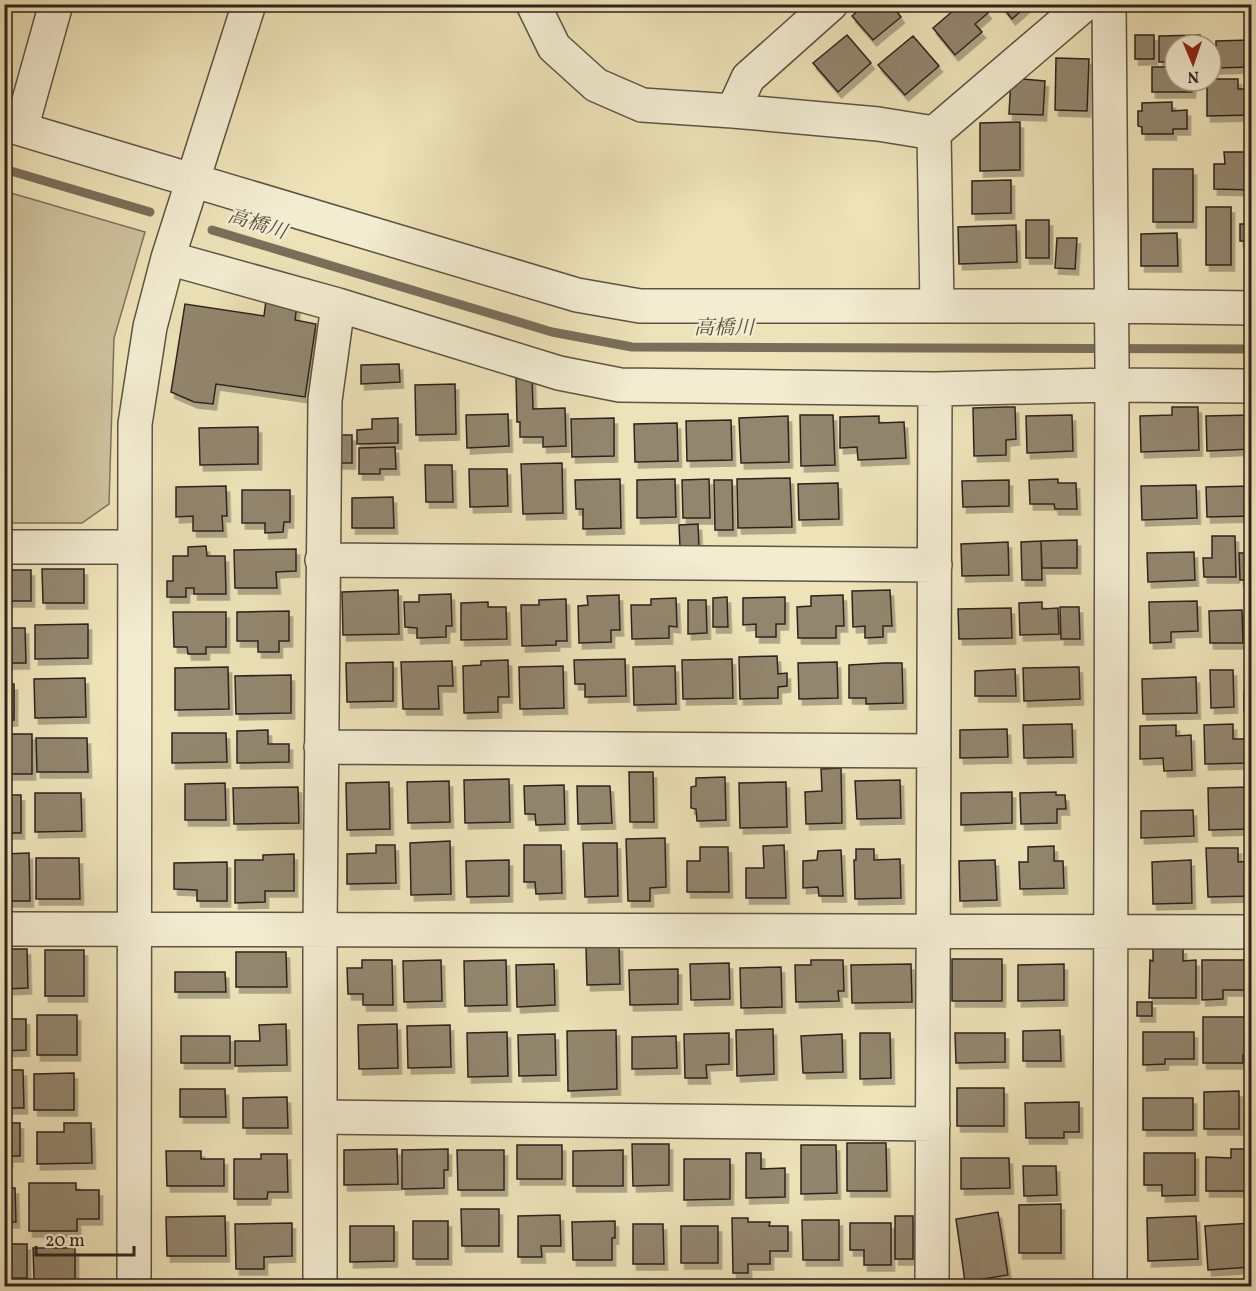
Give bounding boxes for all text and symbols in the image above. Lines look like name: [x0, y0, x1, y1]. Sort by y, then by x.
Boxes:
north arrow: [1163, 33, 1223, 93]
text: N: [1187, 65, 1200, 87]
water label: 高橋川: [224, 203, 292, 248]
water label: 高橋川: [694, 315, 756, 343]
scale bar: [36, 1219, 134, 1257]
text: 20 m: [45, 1229, 85, 1254]

